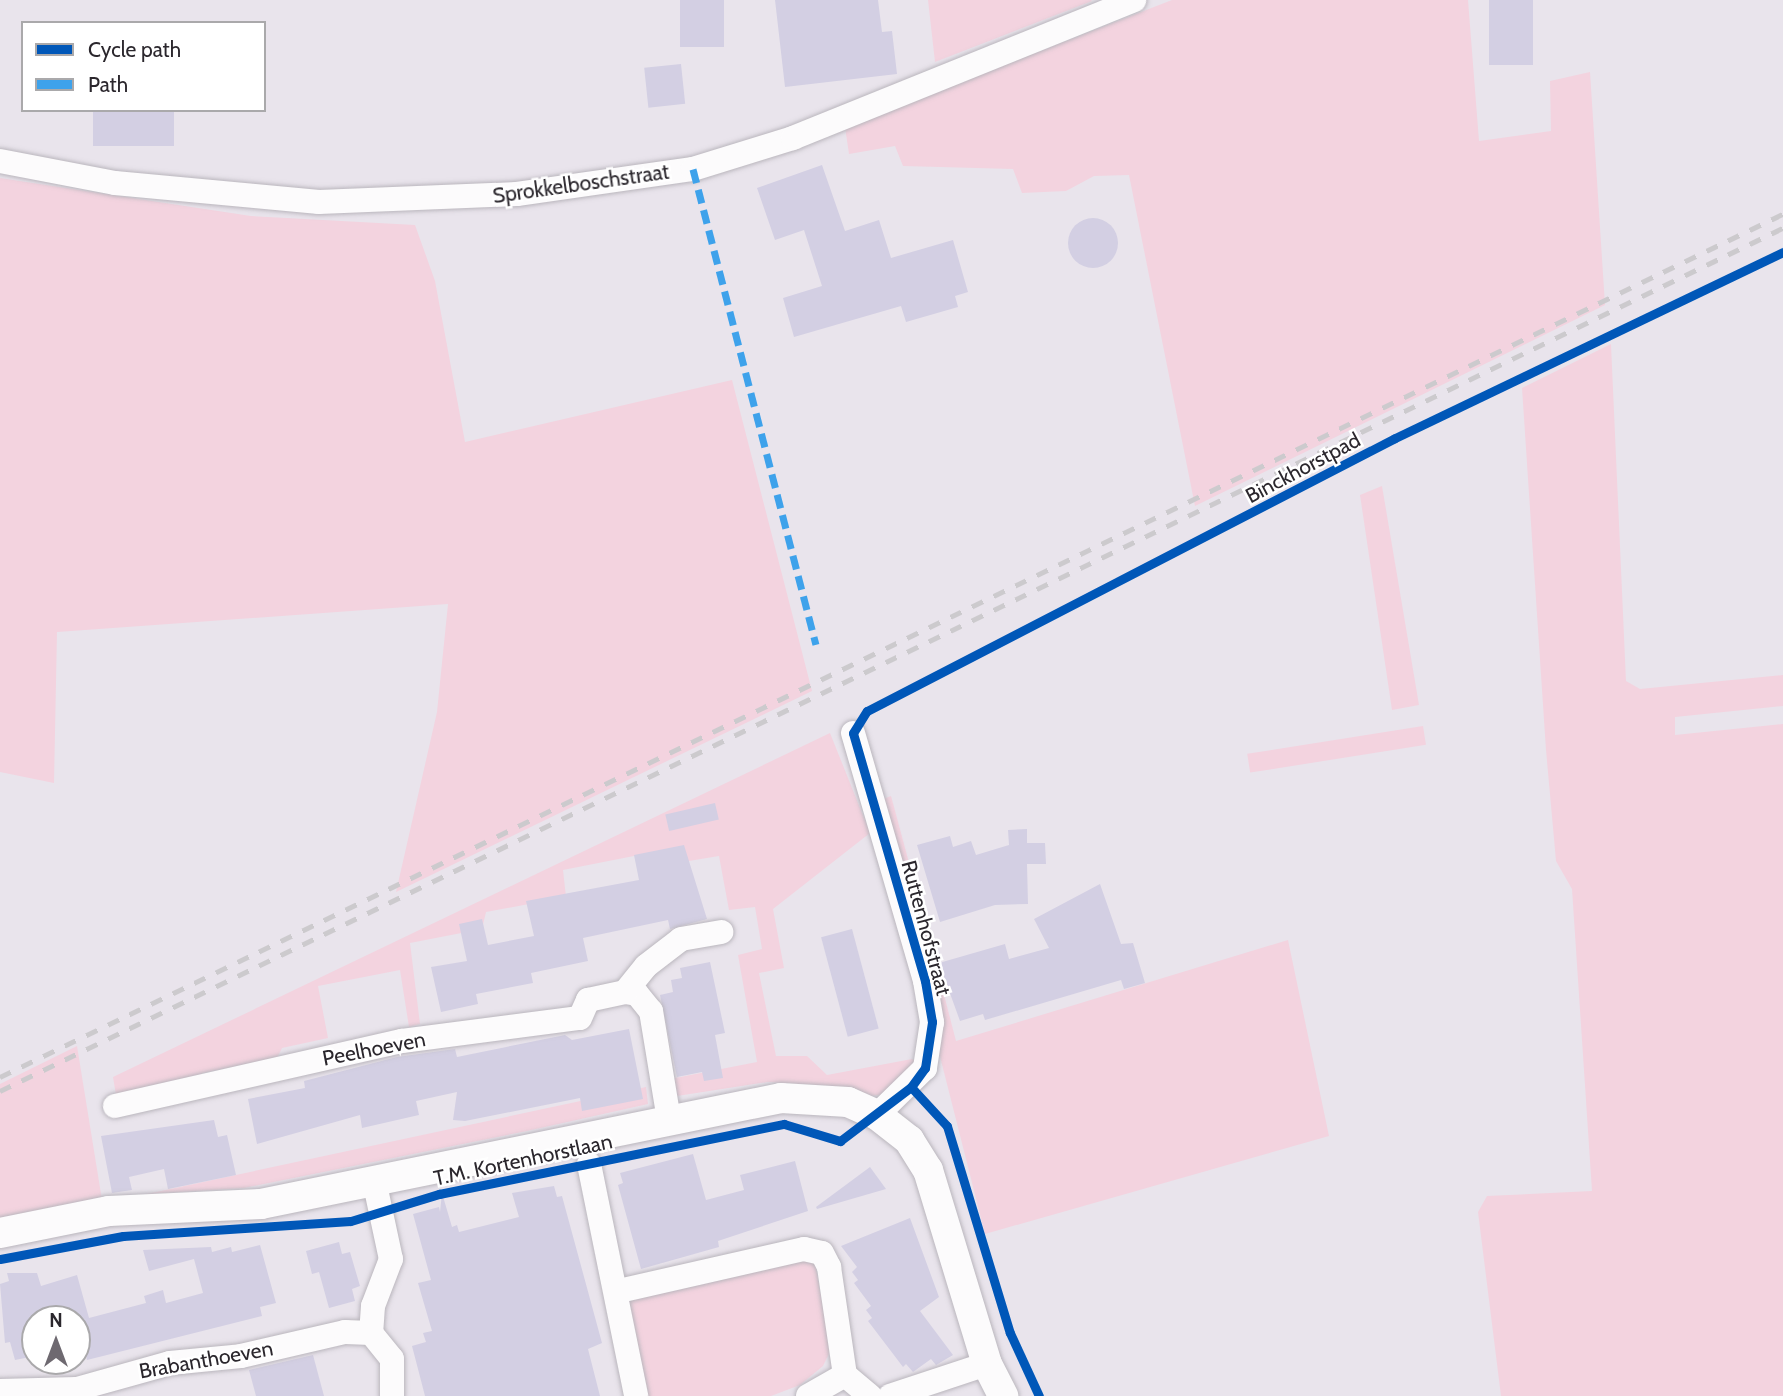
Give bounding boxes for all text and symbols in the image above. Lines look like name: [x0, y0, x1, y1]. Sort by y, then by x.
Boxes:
legend: [21, 21, 266, 112]
text: Cycle path: [88, 37, 181, 62]
text: Path: [88, 72, 128, 97]
street label: Sprokkelboschstraat: [491, 159, 671, 209]
street label: Binckhorstpad: [1241, 427, 1365, 509]
street label: Ruttenhofstraat: [896, 858, 956, 998]
street label: Peelhoeven: [320, 1027, 428, 1071]
street label: T.M. Kortenhorstlaan: [431, 1129, 615, 1191]
north arrow: [21, 1305, 91, 1375]
text: N: [49, 1309, 63, 1332]
street label: Brabanthoeven: [137, 1336, 275, 1384]

